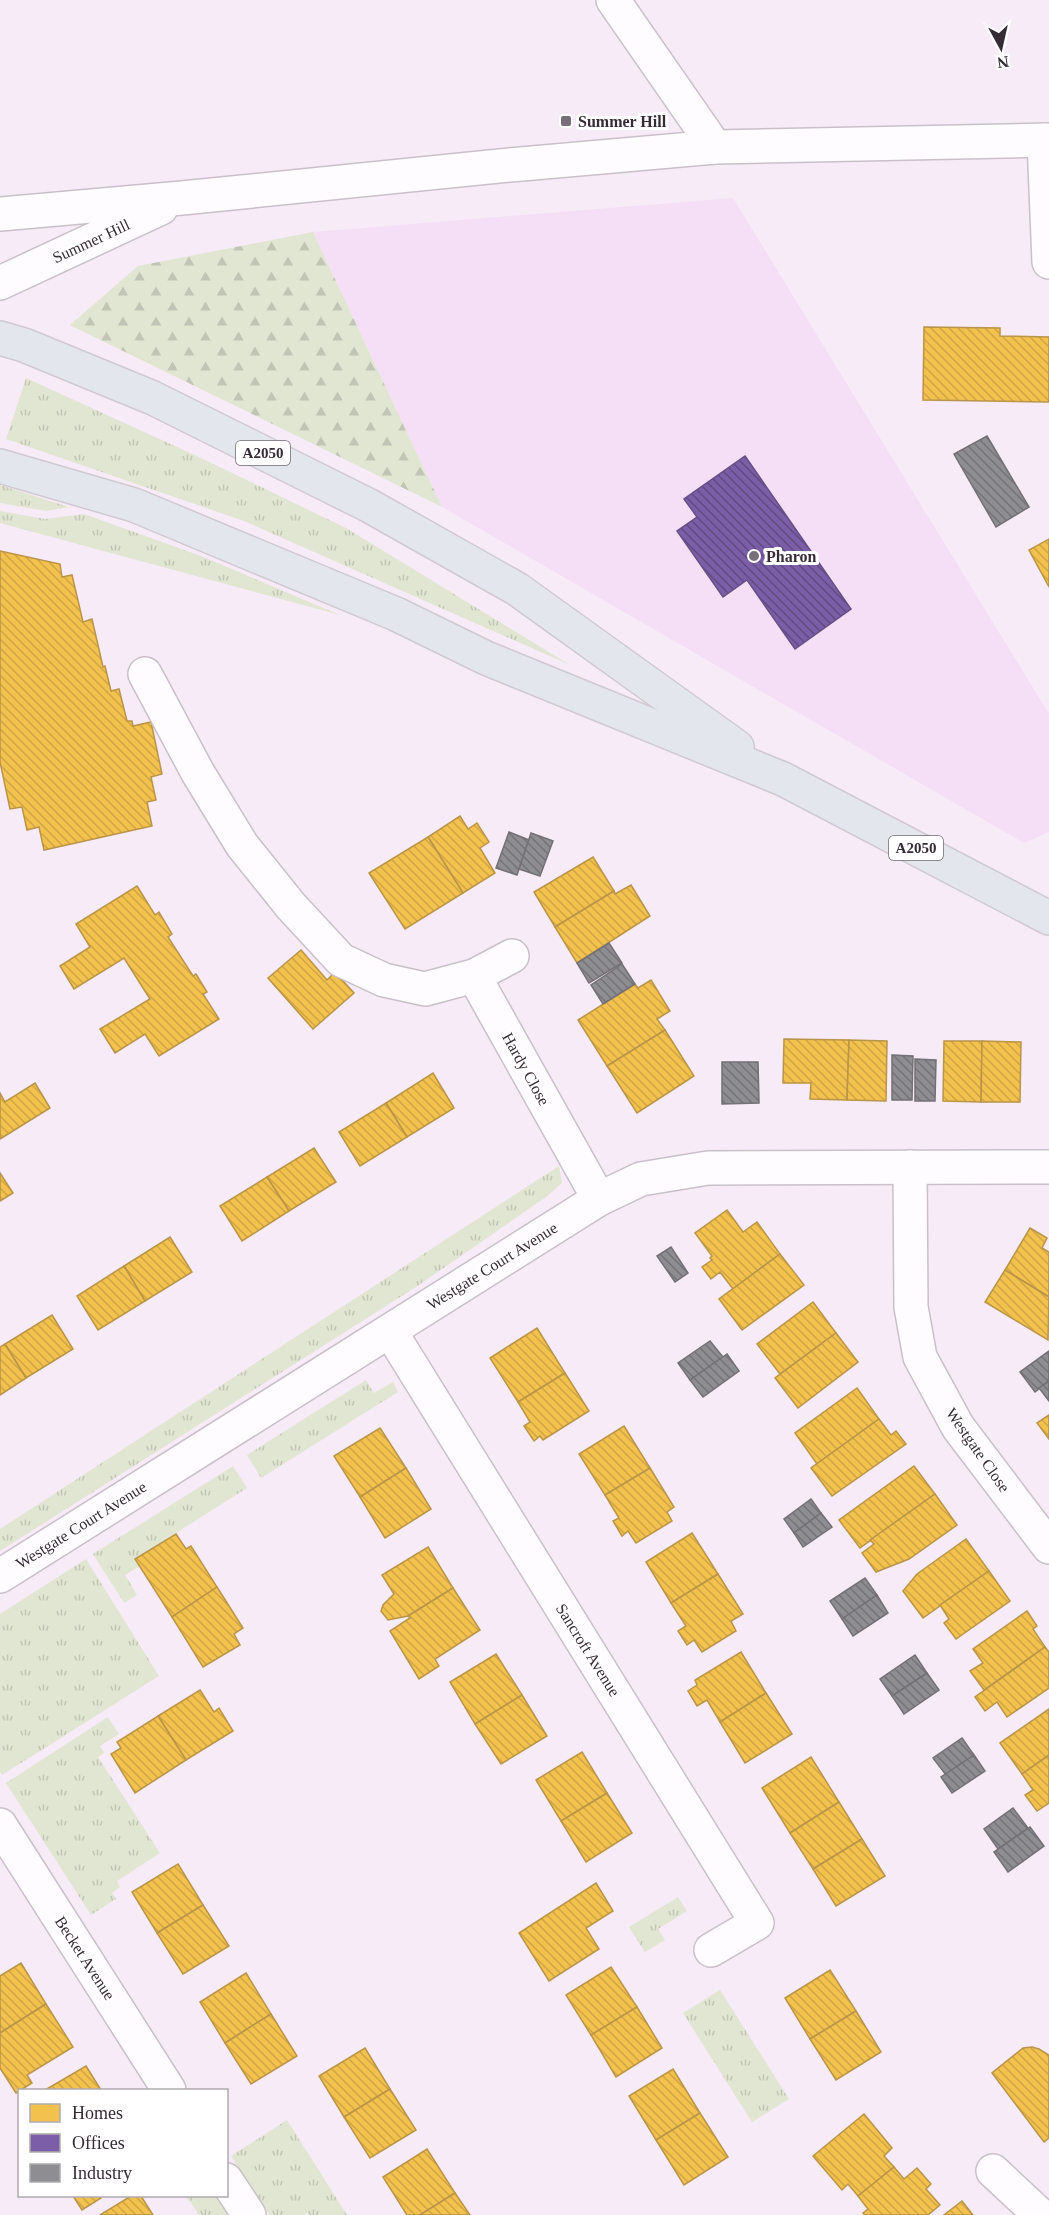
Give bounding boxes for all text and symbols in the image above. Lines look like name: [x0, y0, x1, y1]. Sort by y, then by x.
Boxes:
north arrow: [971, 18, 1031, 78]
text: N: [996, 53, 1010, 72]
place label: Summer Hill: [578, 113, 667, 130]
marker: Summer Hill: [559, 114, 573, 128]
street label: Summer Hill: [50, 216, 133, 266]
road number: A2050: [236, 441, 290, 465]
place label: Pharon: [766, 548, 816, 565]
marker: Pharon: [747, 549, 761, 563]
road number: A2050: [889, 836, 943, 860]
street label: Hardy Close: [498, 1030, 553, 1109]
street label: Westgate Court Avenue: [424, 1219, 561, 1314]
street label: Westgate Close: [942, 1405, 1013, 1496]
street label: Westgate Court Avenue: [13, 1478, 150, 1573]
street label: Sancroft Avenue: [553, 1601, 623, 1699]
street label: Becket Avenue: [52, 1913, 118, 2003]
legend: [18, 2089, 228, 2197]
text: Homes: [72, 2103, 123, 2123]
text: Offices: [72, 2133, 125, 2153]
text: Industry: [72, 2163, 132, 2183]

